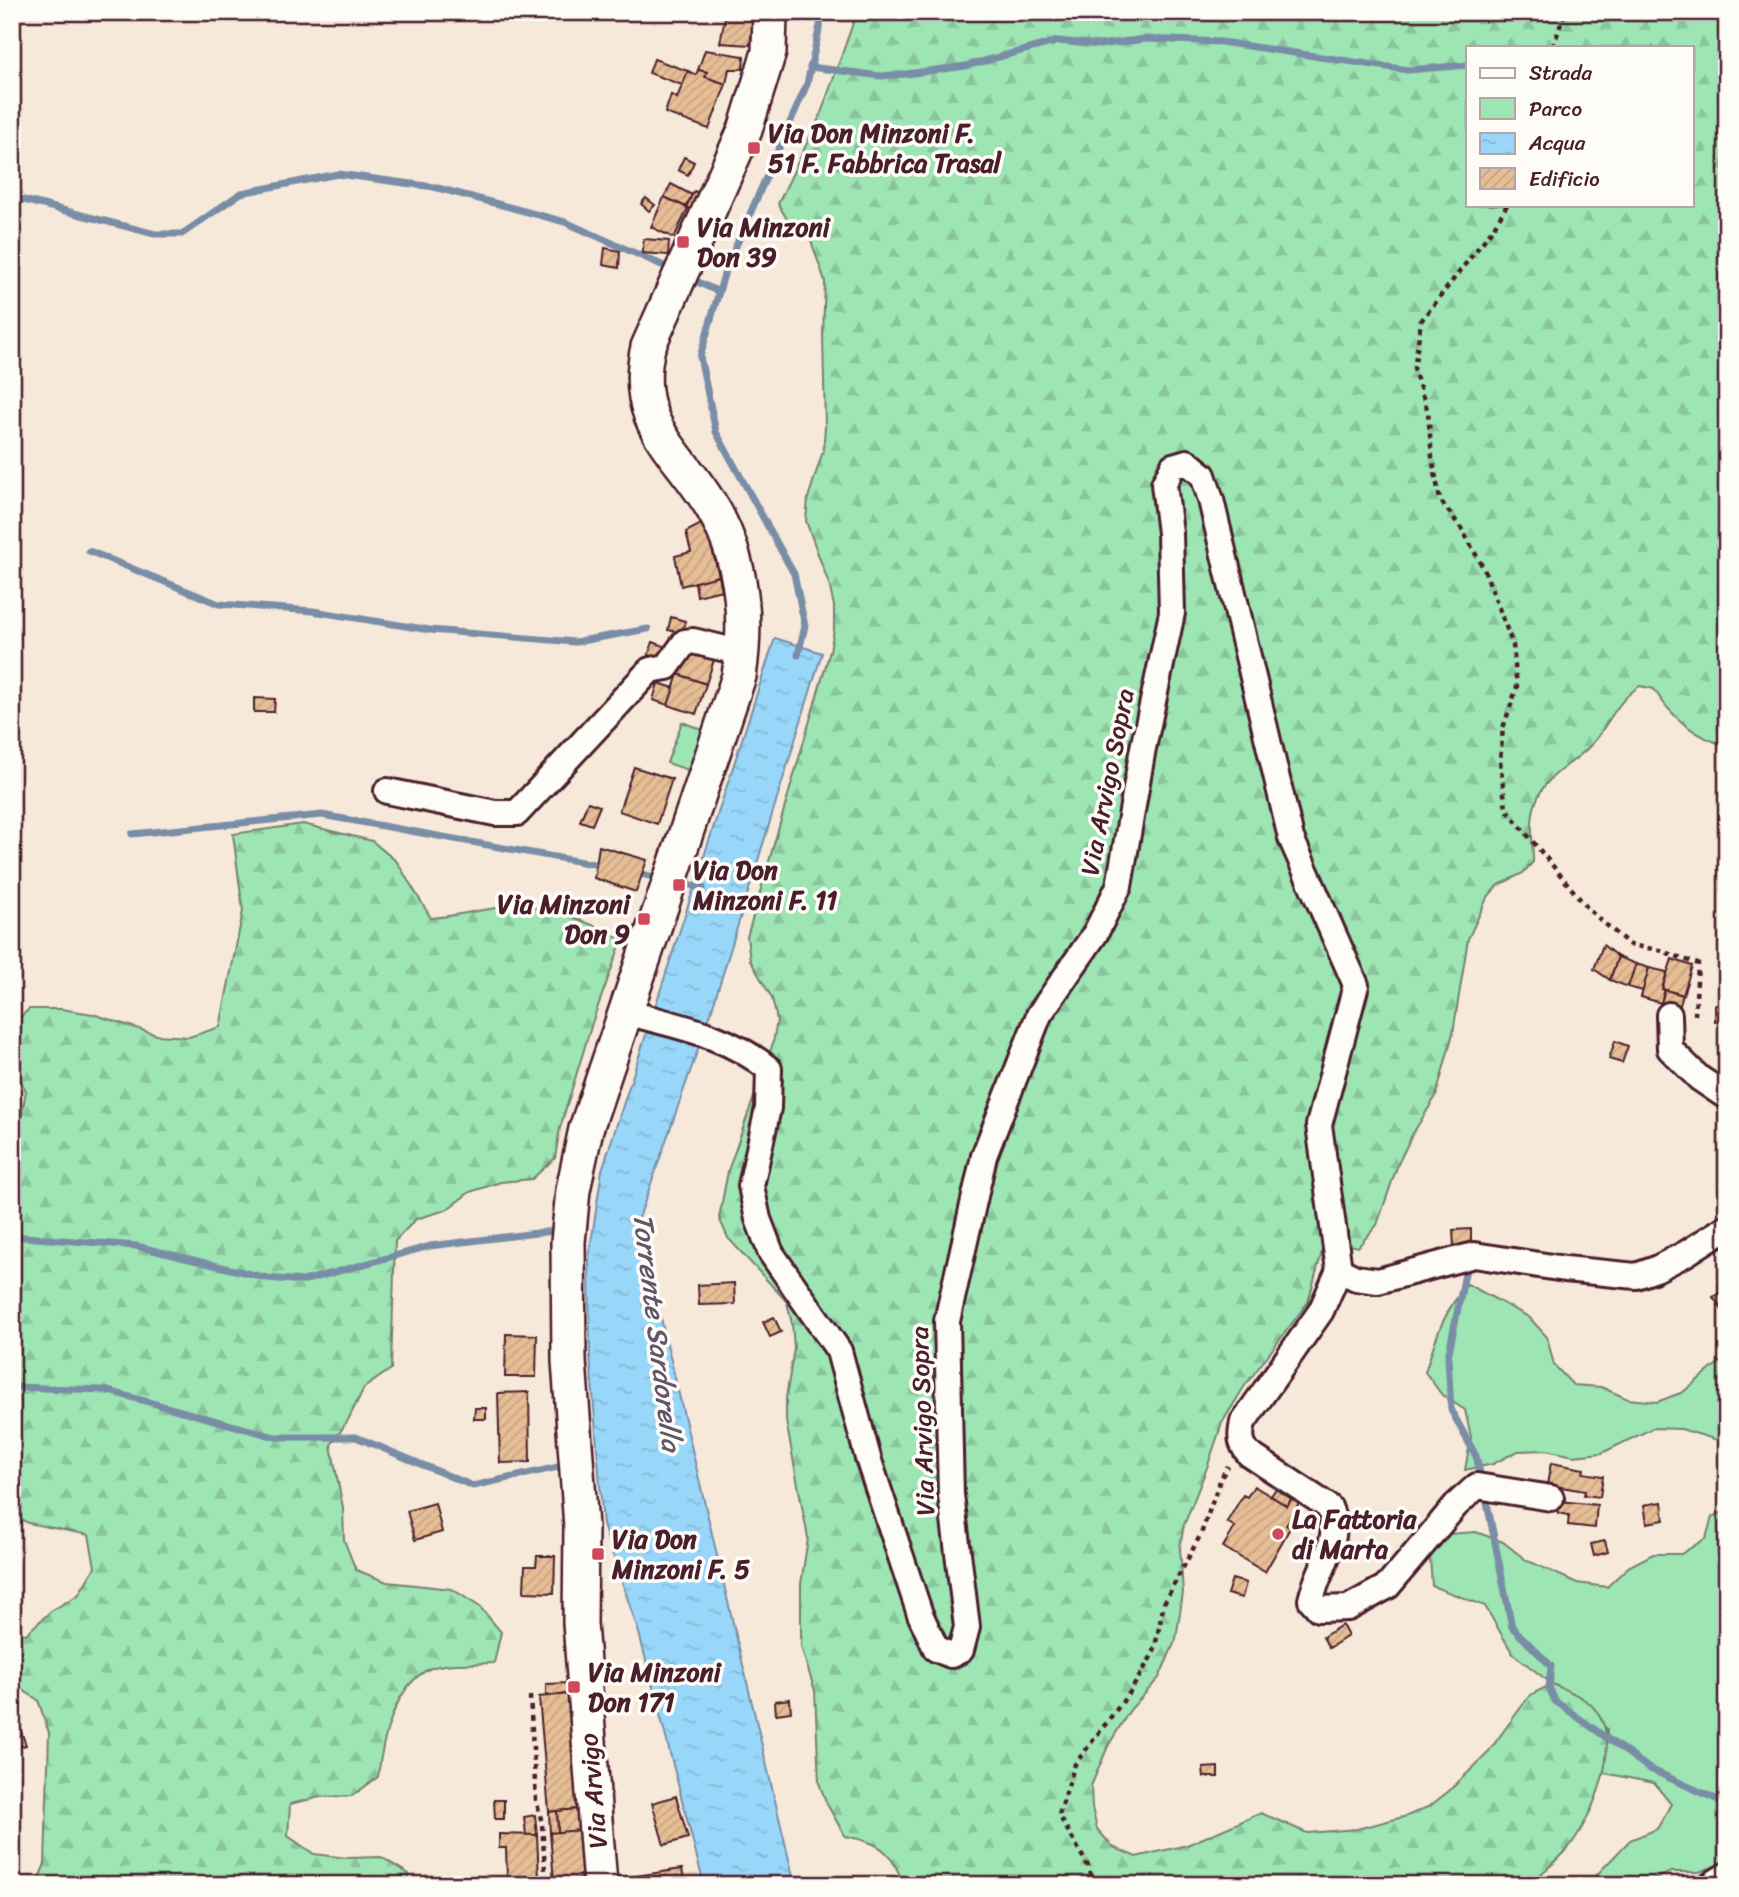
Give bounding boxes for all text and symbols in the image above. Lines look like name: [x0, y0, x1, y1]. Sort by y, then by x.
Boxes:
legend: [1466, 46, 1694, 206]
text: Strada: [1529, 54, 1593, 92]
text: Parco: [1529, 90, 1582, 128]
place label: Via Don Minzoni F. 51 F. Fabbrica Trasal: [768, 110, 1003, 186]
text: Acqua: [1528, 124, 1586, 162]
marker: Via Don Minzoni F. 51 F. Fabbrica Trasal: [746, 140, 762, 156]
text: Edificio: [1529, 160, 1600, 198]
place label: Via Minzoni Don 39: [697, 204, 832, 280]
marker: Via Minzoni Don 39: [675, 234, 691, 250]
street label: Via Arvigo Sopra: [1066, 685, 1148, 879]
place label: Via Don Minzoni F. 11: [692, 847, 838, 923]
marker: Via Don Minzoni F. 11: [671, 877, 687, 893]
place label: Via Minzoni Don 9: [497, 881, 632, 957]
marker: Via Minzoni Don 9: [636, 911, 652, 927]
water label: Torrente Sardorella: [619, 1210, 697, 1456]
street label: Via Arvigo Sopra: [896, 1326, 948, 1516]
place label: La Fattoria di Marta: [1292, 1496, 1417, 1572]
place label: Via Don Minzoni F. 5: [611, 1516, 750, 1592]
marker: La Fattoria di Marta: [1270, 1526, 1286, 1542]
marker: Via Don Minzoni F. 5: [590, 1546, 606, 1562]
place label: Via Minzoni Don 171: [588, 1649, 723, 1725]
marker: Via Minzoni Don 171: [566, 1679, 582, 1695]
street label: Via Arvigo: [565, 1731, 621, 1851]

